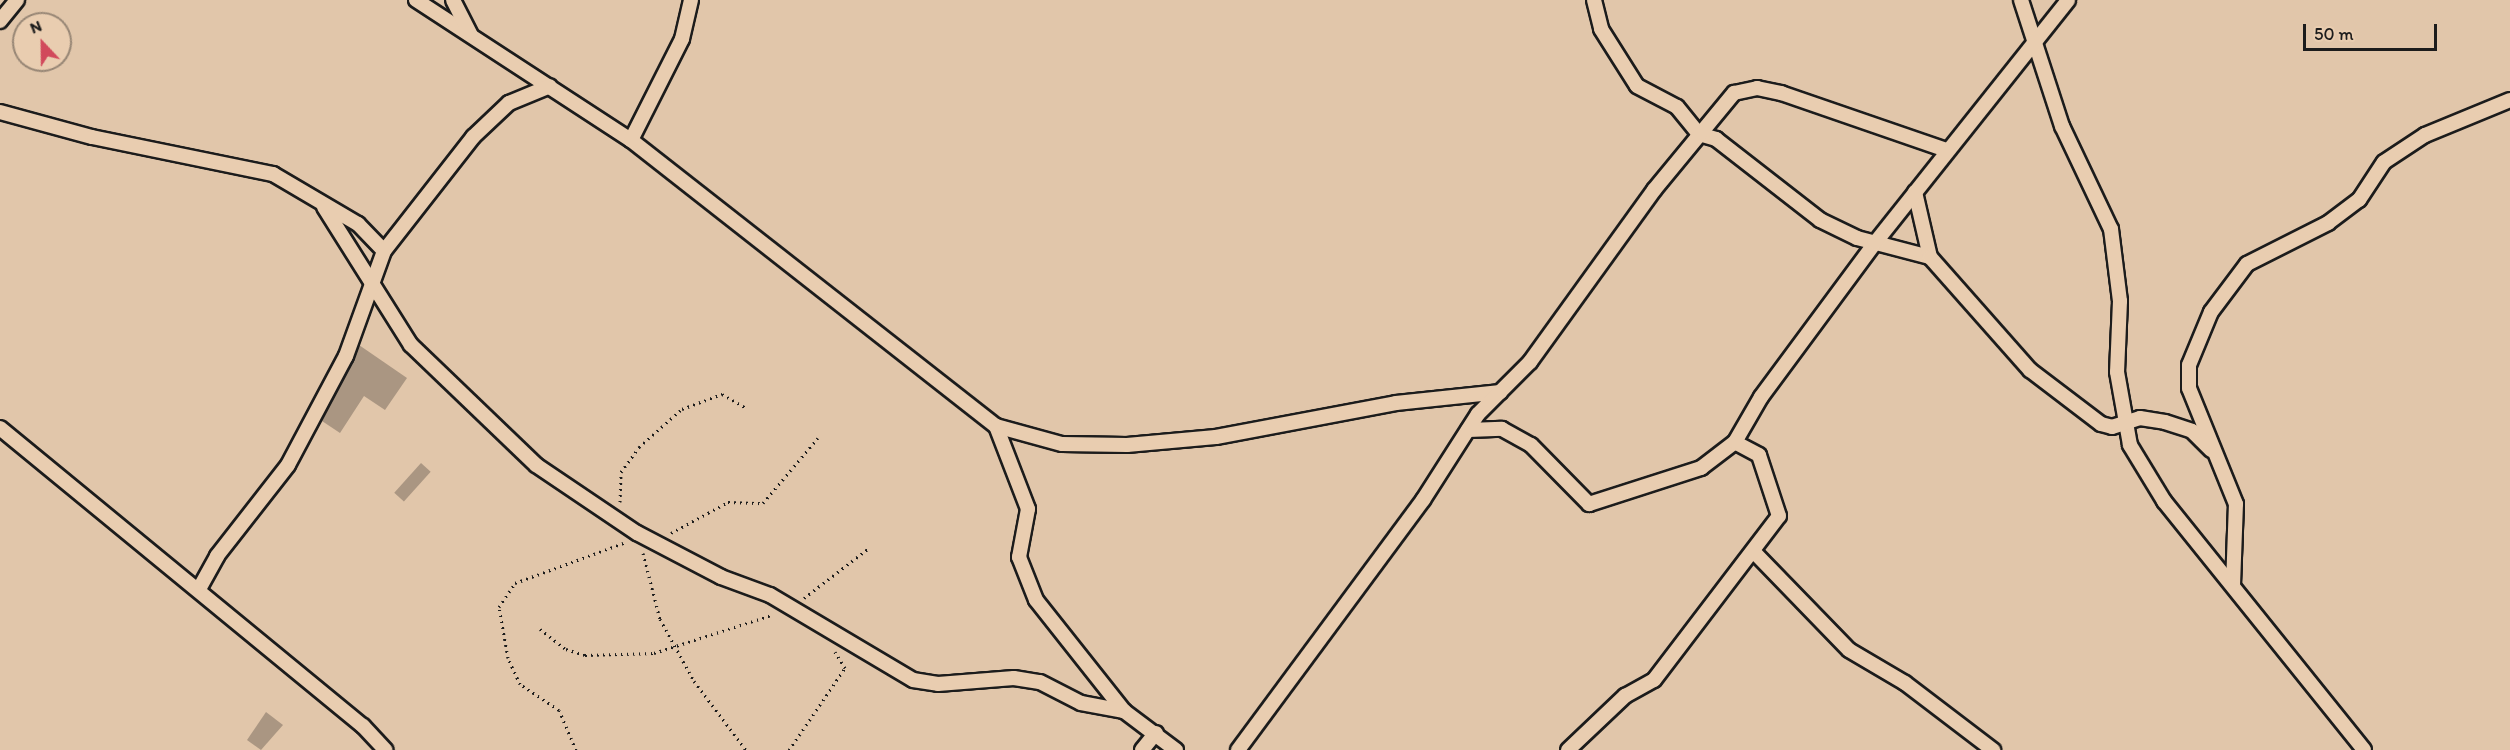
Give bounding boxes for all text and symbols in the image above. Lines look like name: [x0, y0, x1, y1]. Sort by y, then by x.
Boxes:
north arrow: [12, 12, 72, 72]
scale bar: [2306, 12, 2440, 50]
text: N: [27, 16, 44, 38]
text: 50 m: [2314, 23, 2354, 45]

